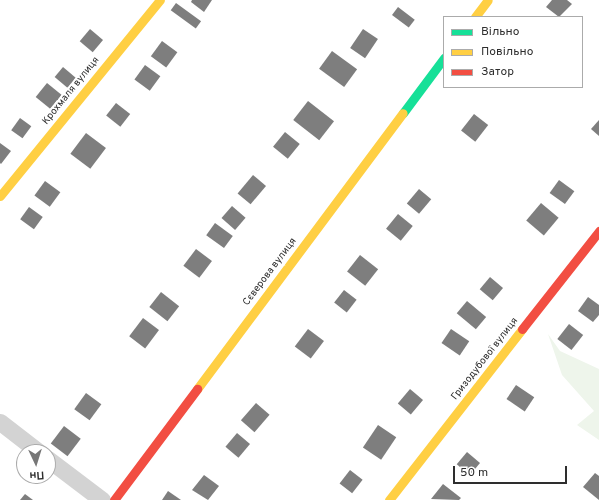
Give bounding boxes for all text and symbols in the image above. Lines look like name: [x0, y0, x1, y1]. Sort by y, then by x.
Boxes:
legend: [443, 16, 583, 88]
text: Вільно: [481, 24, 519, 40]
text: Повільно: [481, 44, 533, 60]
street label: Крохмаля вулиця: [40, 55, 102, 127]
text: Затор: [481, 64, 514, 80]
street label: Сєверова вулиця: [241, 236, 299, 308]
street label: Гризодубової вулиця: [449, 315, 521, 403]
north arrow: [16, 444, 56, 484]
scale bar: [455, 458, 569, 484]
text: 50 m: [460, 465, 488, 481]
text: Пн: [29, 467, 45, 482]

